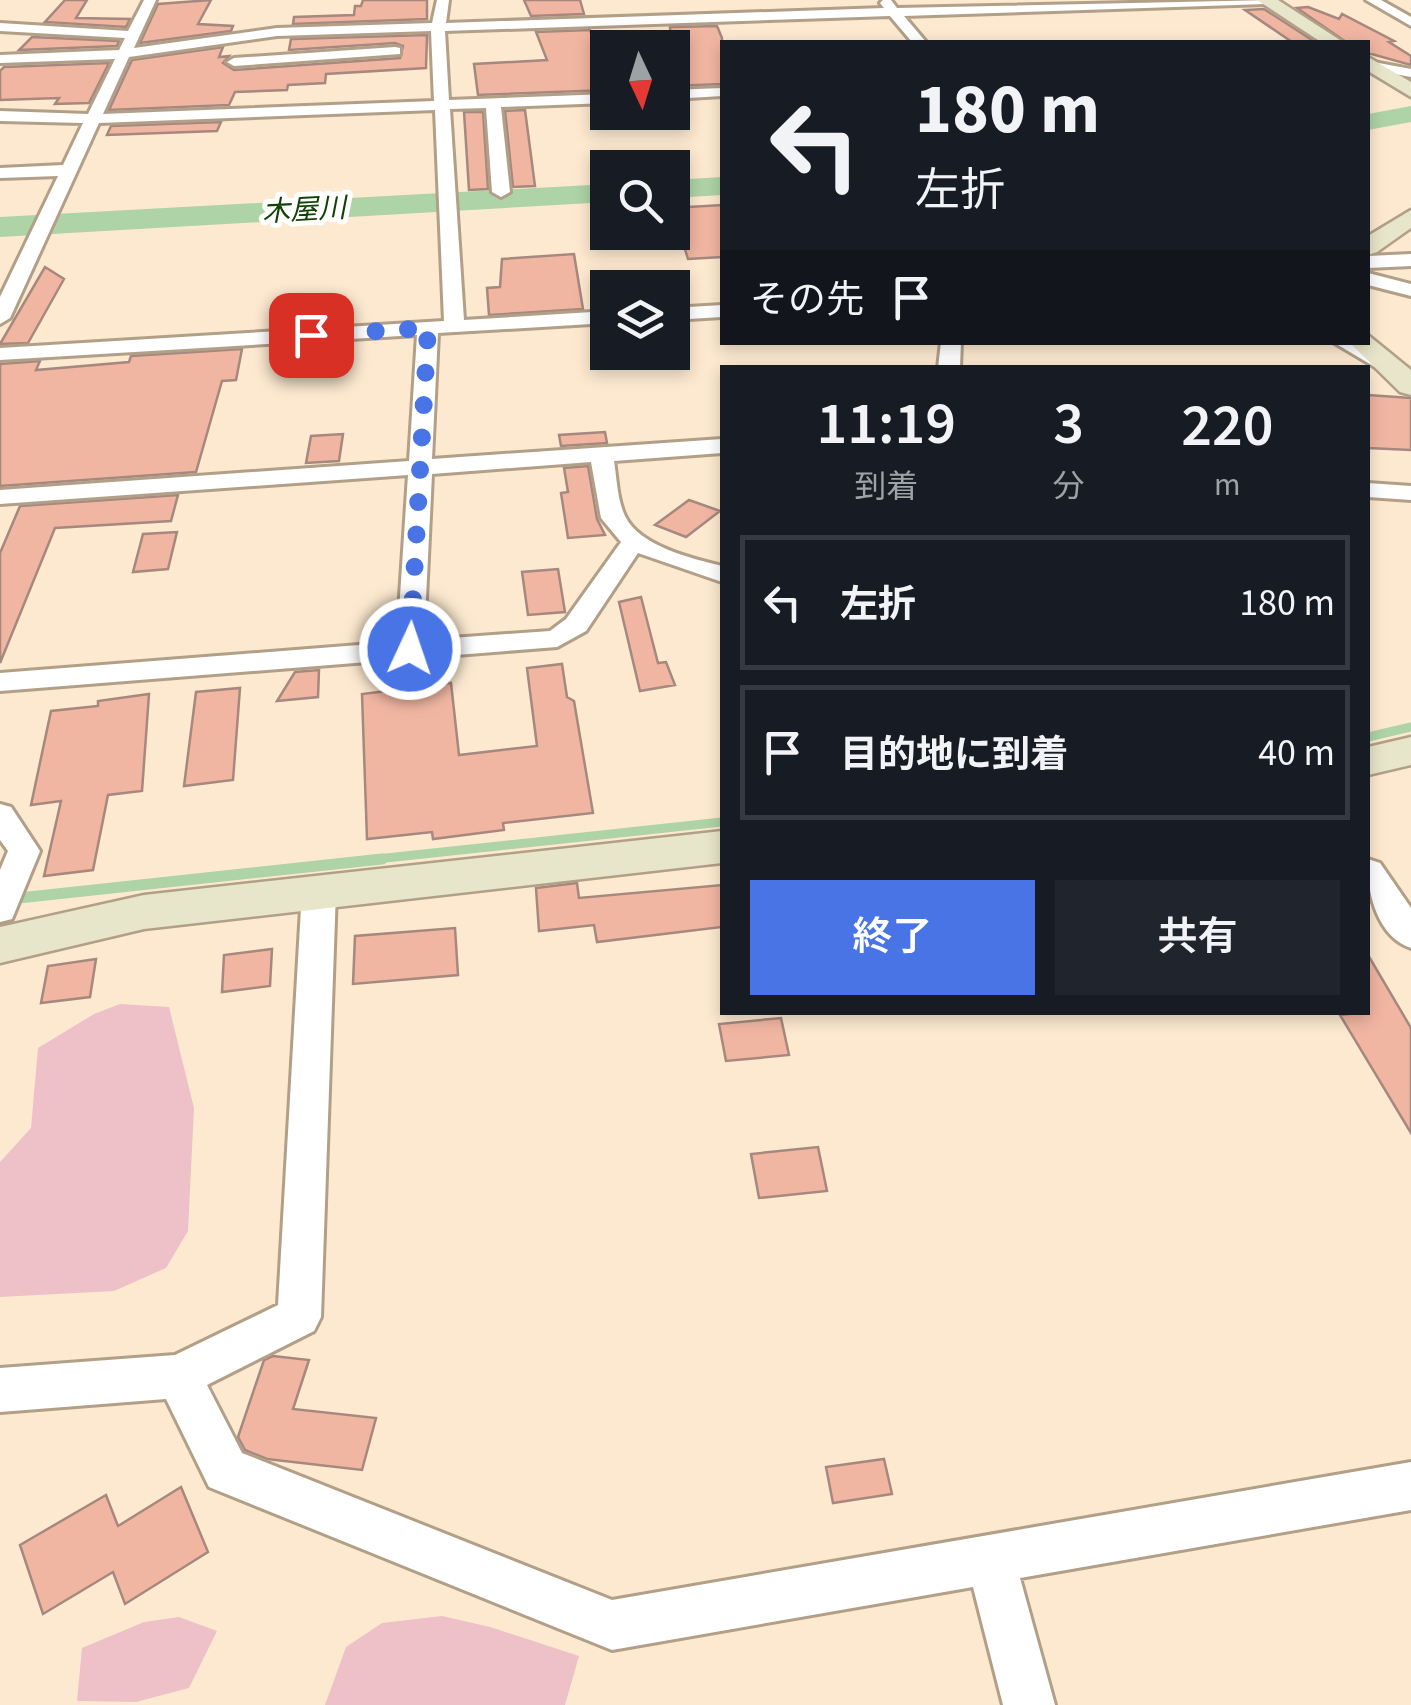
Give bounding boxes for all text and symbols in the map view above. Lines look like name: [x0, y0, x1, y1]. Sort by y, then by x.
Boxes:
north arrow: [590, 30, 690, 130]
map controls: [590, 30, 690, 370]
text: 180 m: [915, 60, 1100, 160]
icon: left: [750, 80, 880, 210]
button: search: [590, 150, 690, 250]
text: 左折: [915, 159, 1005, 223]
water label: 木屋川: [261, 188, 350, 232]
button: layers: [590, 270, 690, 370]
icon: arrive: [884, 270, 939, 325]
text: その先: [750, 273, 864, 327]
pin: [269, 293, 354, 378]
icon: arrive: [284, 308, 339, 363]
text: 11:19: [817, 382, 956, 467]
text: 3: [1053, 382, 1084, 467]
text: 220: [1181, 384, 1273, 469]
text: m: [1214, 462, 1241, 508]
text: 到着: [854, 464, 918, 510]
text: 分: [1053, 464, 1085, 510]
icon: left: [755, 575, 810, 630]
text: 180 m: [1239, 576, 1335, 630]
text: 左折: [840, 578, 916, 632]
position arrow: [358, 597, 462, 701]
icon: arrive: [755, 725, 810, 780]
text: 40 m: [1258, 726, 1335, 780]
text: 目的地に到着: [840, 728, 1068, 782]
button: 終了: [750, 880, 1035, 995]
button: 共有: [1055, 880, 1340, 995]

